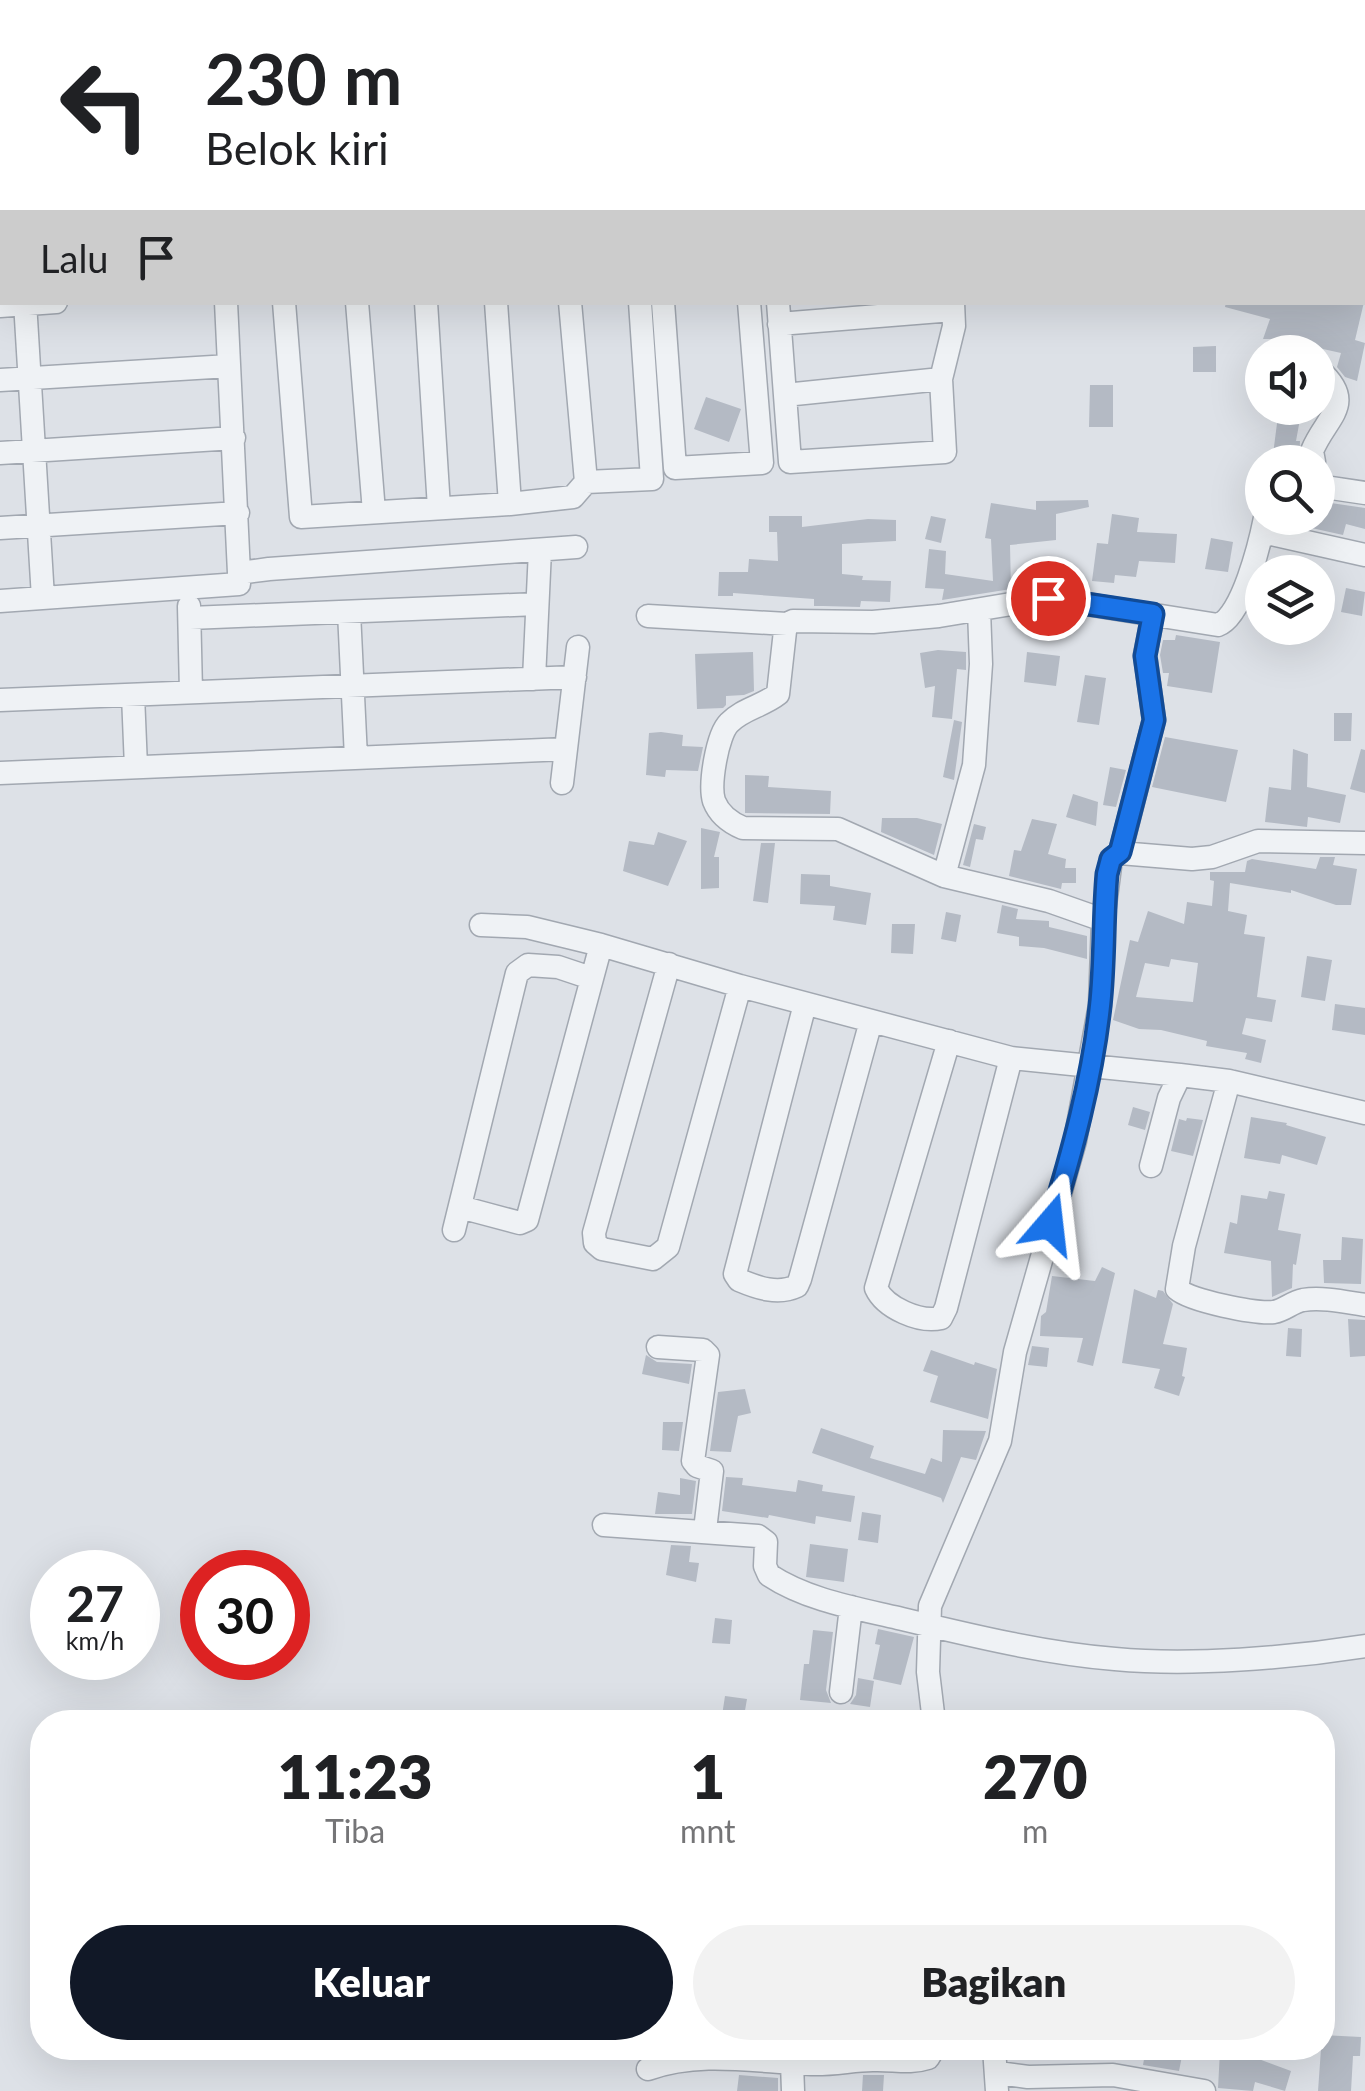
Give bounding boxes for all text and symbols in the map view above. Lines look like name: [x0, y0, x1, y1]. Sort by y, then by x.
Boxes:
text: 230 m: [205, 36, 402, 120]
icon: left: [40, 40, 170, 170]
text: Belok kiri: [205, 121, 389, 175]
icon: arrive: [129, 230, 184, 285]
text: Lalu: [40, 235, 109, 281]
map controls: [1245, 335, 1335, 645]
button: sound: [1245, 335, 1335, 425]
button: search: [1245, 445, 1335, 535]
button: layers: [1245, 555, 1335, 645]
pin: [1006, 556, 1091, 641]
icon: arrive: [1021, 571, 1076, 626]
position arrow: [998, 1172, 1102, 1276]
speed limit sign: 30: [180, 1550, 310, 1680]
text: 27: [66, 1573, 124, 1633]
text: km/h: [66, 1625, 124, 1655]
text: 11:23: [278, 1740, 433, 1812]
text: 1: [690, 1740, 725, 1812]
text: 270: [983, 1740, 1087, 1812]
text: Tiba: [325, 1811, 385, 1850]
text: mnt: [680, 1811, 736, 1850]
text: m: [1022, 1811, 1048, 1850]
button: Keluar: [70, 1925, 673, 2040]
button: Bagikan: [693, 1925, 1295, 2040]

